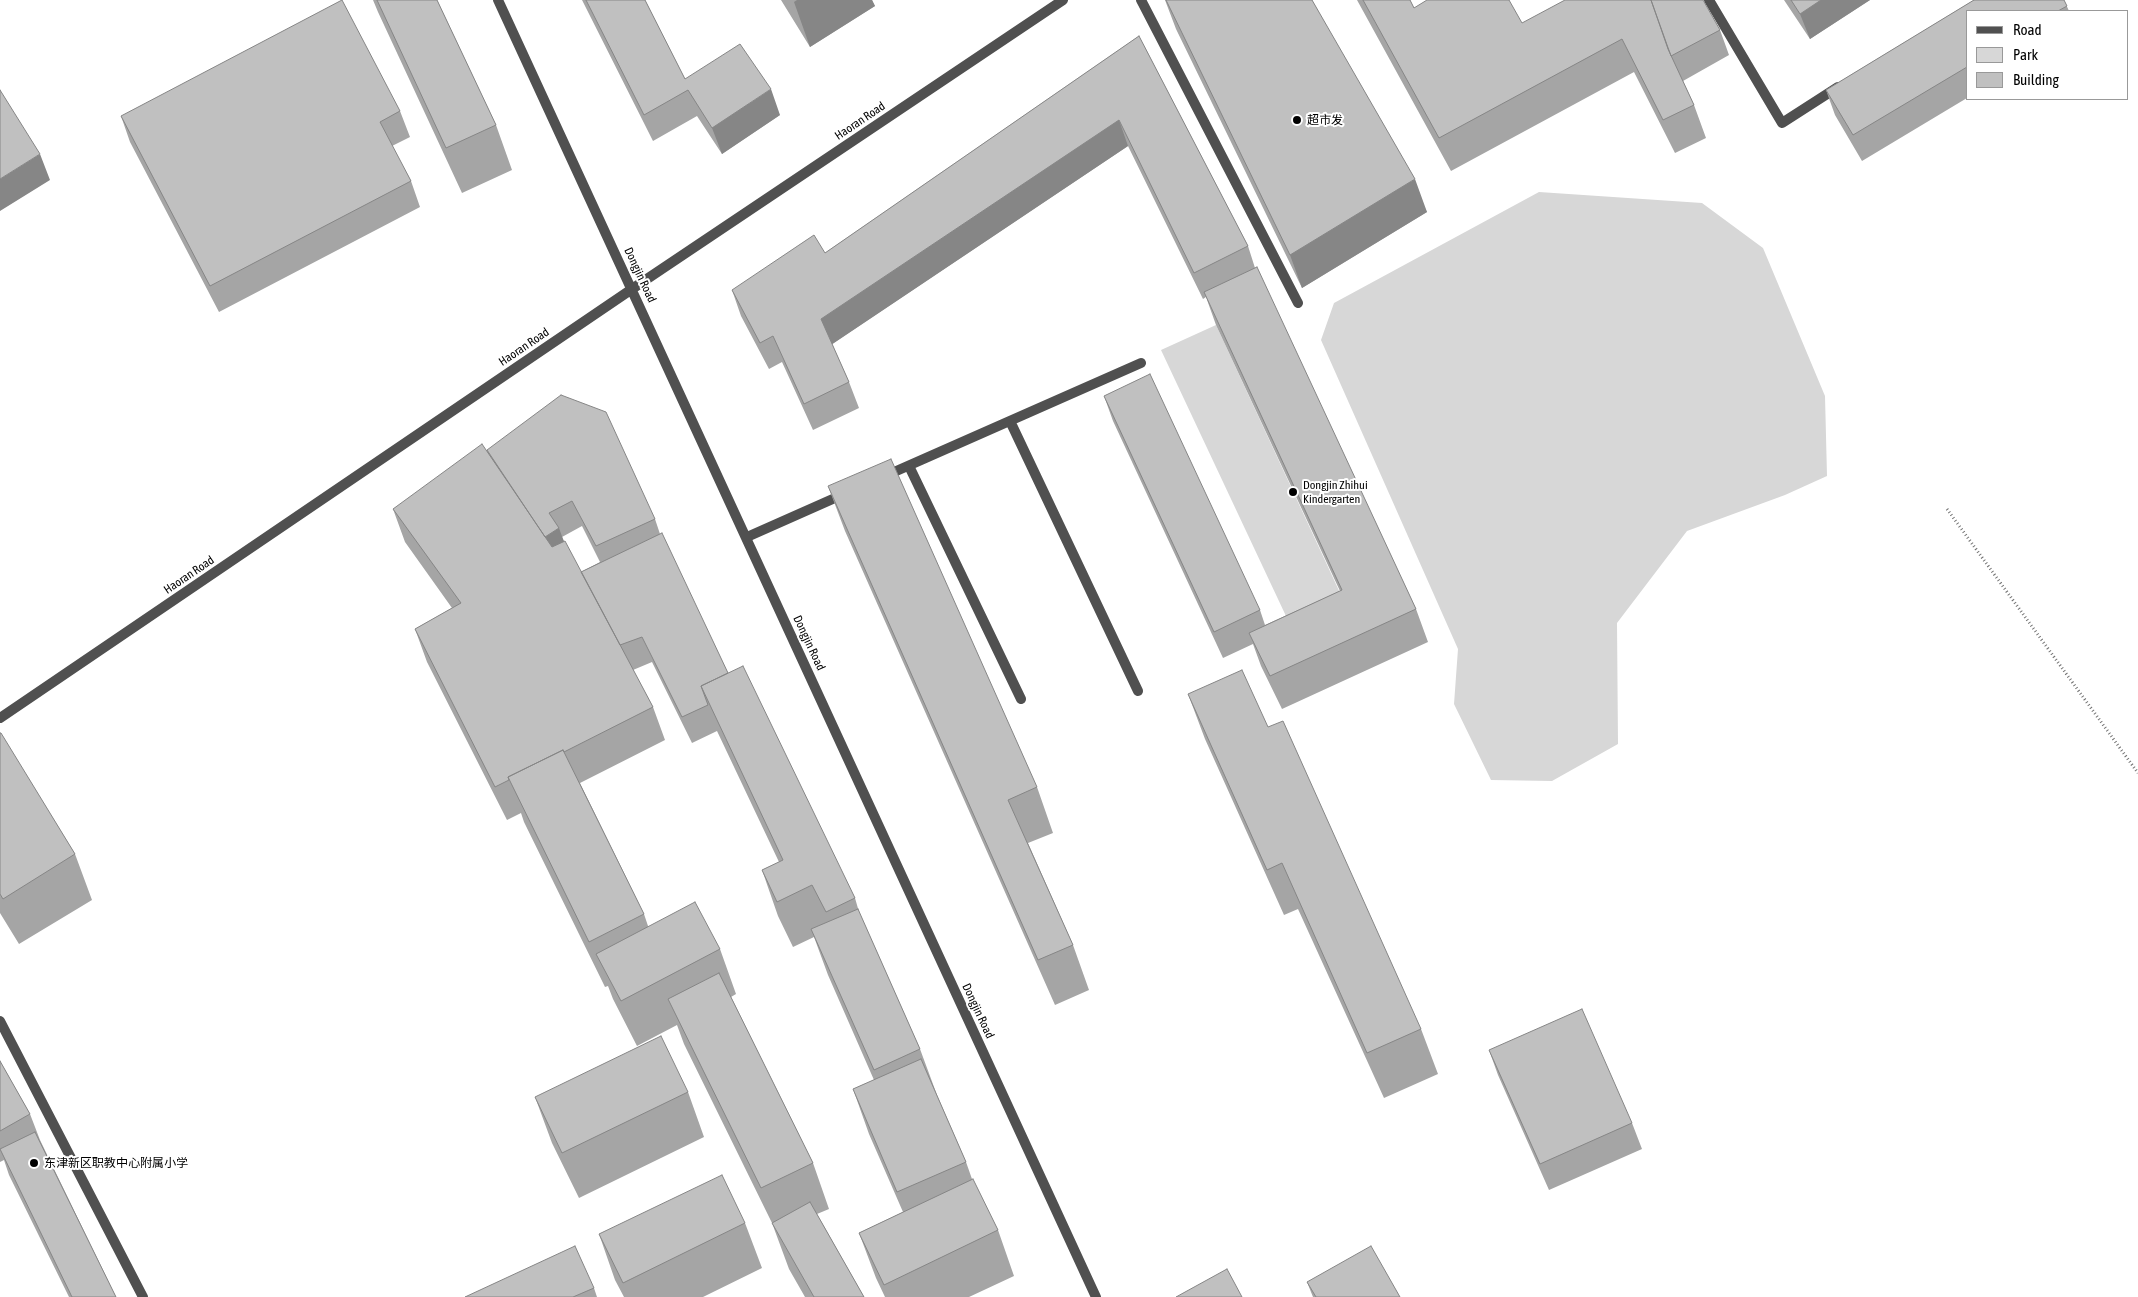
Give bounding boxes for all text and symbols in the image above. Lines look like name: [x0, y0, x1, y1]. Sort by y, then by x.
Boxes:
legend: [1966, 10, 2128, 100]
text: Road: [2013, 21, 2042, 38]
text: Park: [2013, 46, 2038, 63]
text: Building: [2013, 71, 2059, 88]
street label: Haoran Road: [832, 99, 888, 143]
place label: 超市发: [1307, 113, 1343, 127]
marker: 超市发: [1291, 114, 1303, 126]
street label: Dongjin Road: [621, 245, 659, 305]
street label: Haoran Road: [496, 325, 552, 369]
place label: Dongjin Zhihui Kindergarten: [1303, 478, 1368, 506]
marker: Dongjin Zhihui Kindergarten: [1287, 486, 1299, 498]
street label: Haoran Road: [161, 553, 217, 597]
street label: Dongjin Road: [790, 613, 828, 673]
street label: Dongjin Road: [959, 981, 997, 1041]
place label: 东津新区职教中心附属小学: [44, 1156, 188, 1170]
marker: 东津新区职教中心附属小学: [28, 1157, 40, 1169]

